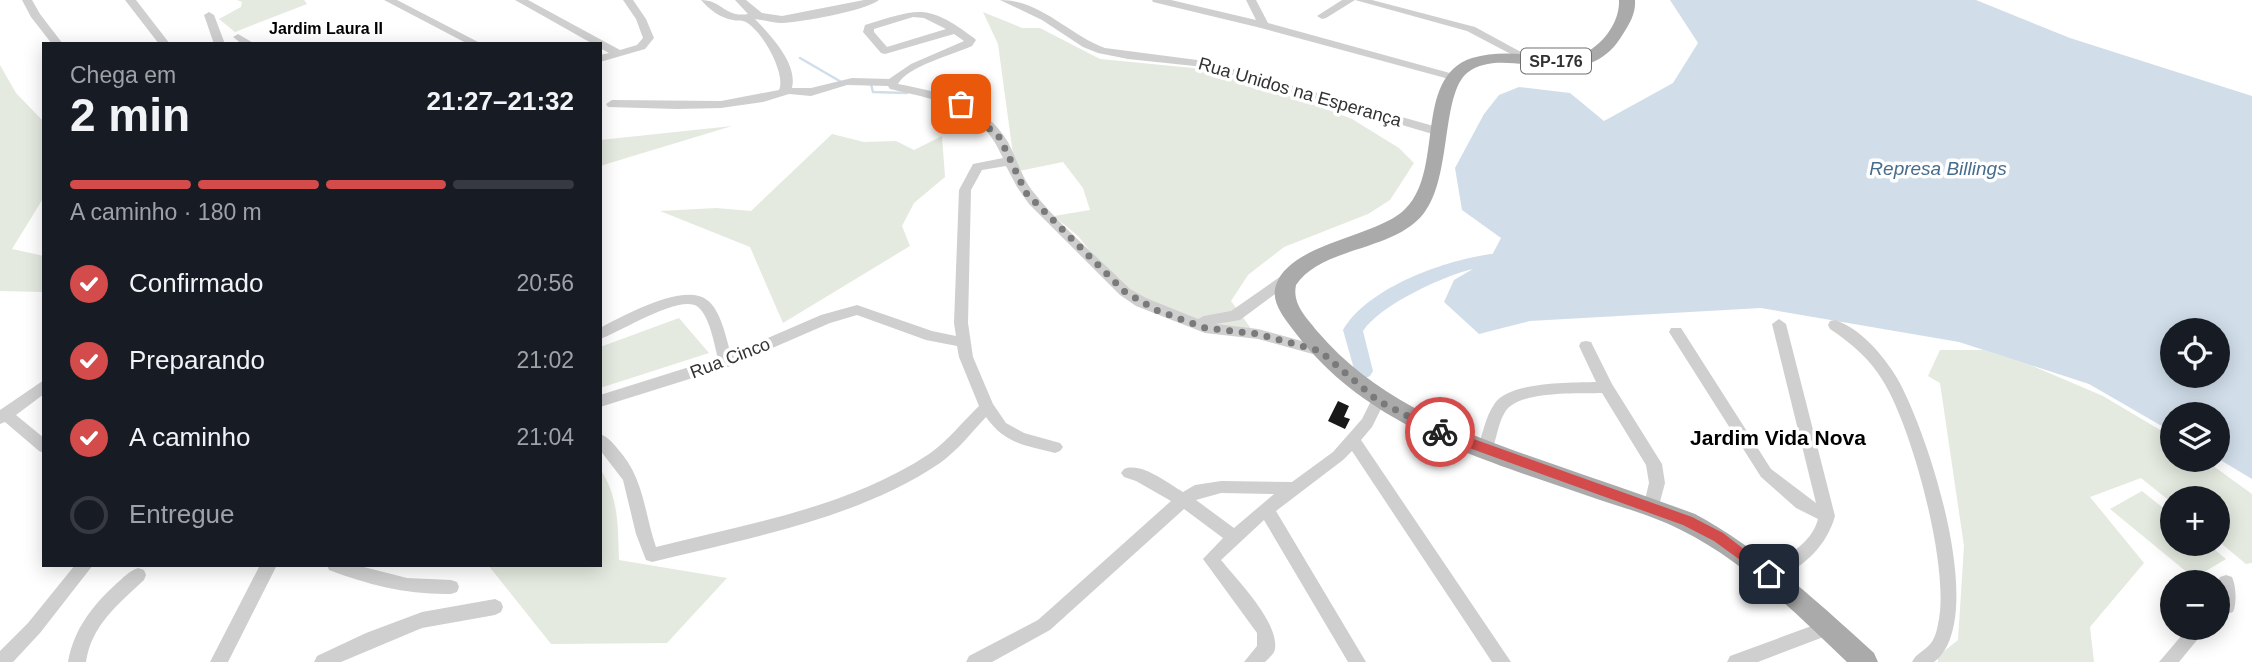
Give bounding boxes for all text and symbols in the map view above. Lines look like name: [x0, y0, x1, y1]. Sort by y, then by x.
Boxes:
district label: Jardim Laura II: [269, 20, 383, 37]
road number: SP-176: [1521, 48, 1591, 74]
street label: Rua Unidos na Esperança: [1196, 53, 1405, 131]
text: Chega em: [70, 62, 176, 88]
pin: [931, 74, 991, 134]
icon: bag: [942, 85, 980, 123]
text: 21:27–21:32: [427, 86, 574, 116]
text: 2 min: [70, 89, 190, 141]
water label: Represa Billings: [1869, 158, 2007, 179]
text: A caminho · 180 m: [70, 199, 262, 225]
icon: check: [70, 265, 108, 303]
text: Confirmado: [129, 268, 263, 298]
text: 20:56: [516, 270, 574, 296]
map controls: [2160, 318, 2230, 640]
button: locate: [2160, 318, 2230, 388]
street label: Rua Cinco: [687, 334, 773, 382]
icon: check: [70, 342, 108, 380]
text: Preparando: [129, 345, 265, 375]
text: 21:02: [516, 347, 574, 373]
courier: [1405, 397, 1475, 467]
button: layers: [2160, 402, 2230, 472]
icon: bike: [1421, 413, 1459, 451]
icon: check: [70, 419, 108, 457]
text: A caminho: [129, 422, 250, 452]
text: 21:04: [516, 424, 574, 450]
district label: Jardim Vida Nova: [1690, 426, 1866, 449]
button: +: [2160, 486, 2230, 556]
text: Entregue: [129, 499, 235, 529]
pin: [1739, 544, 1799, 604]
icon: home: [1750, 555, 1788, 593]
button: −: [2160, 570, 2230, 640]

